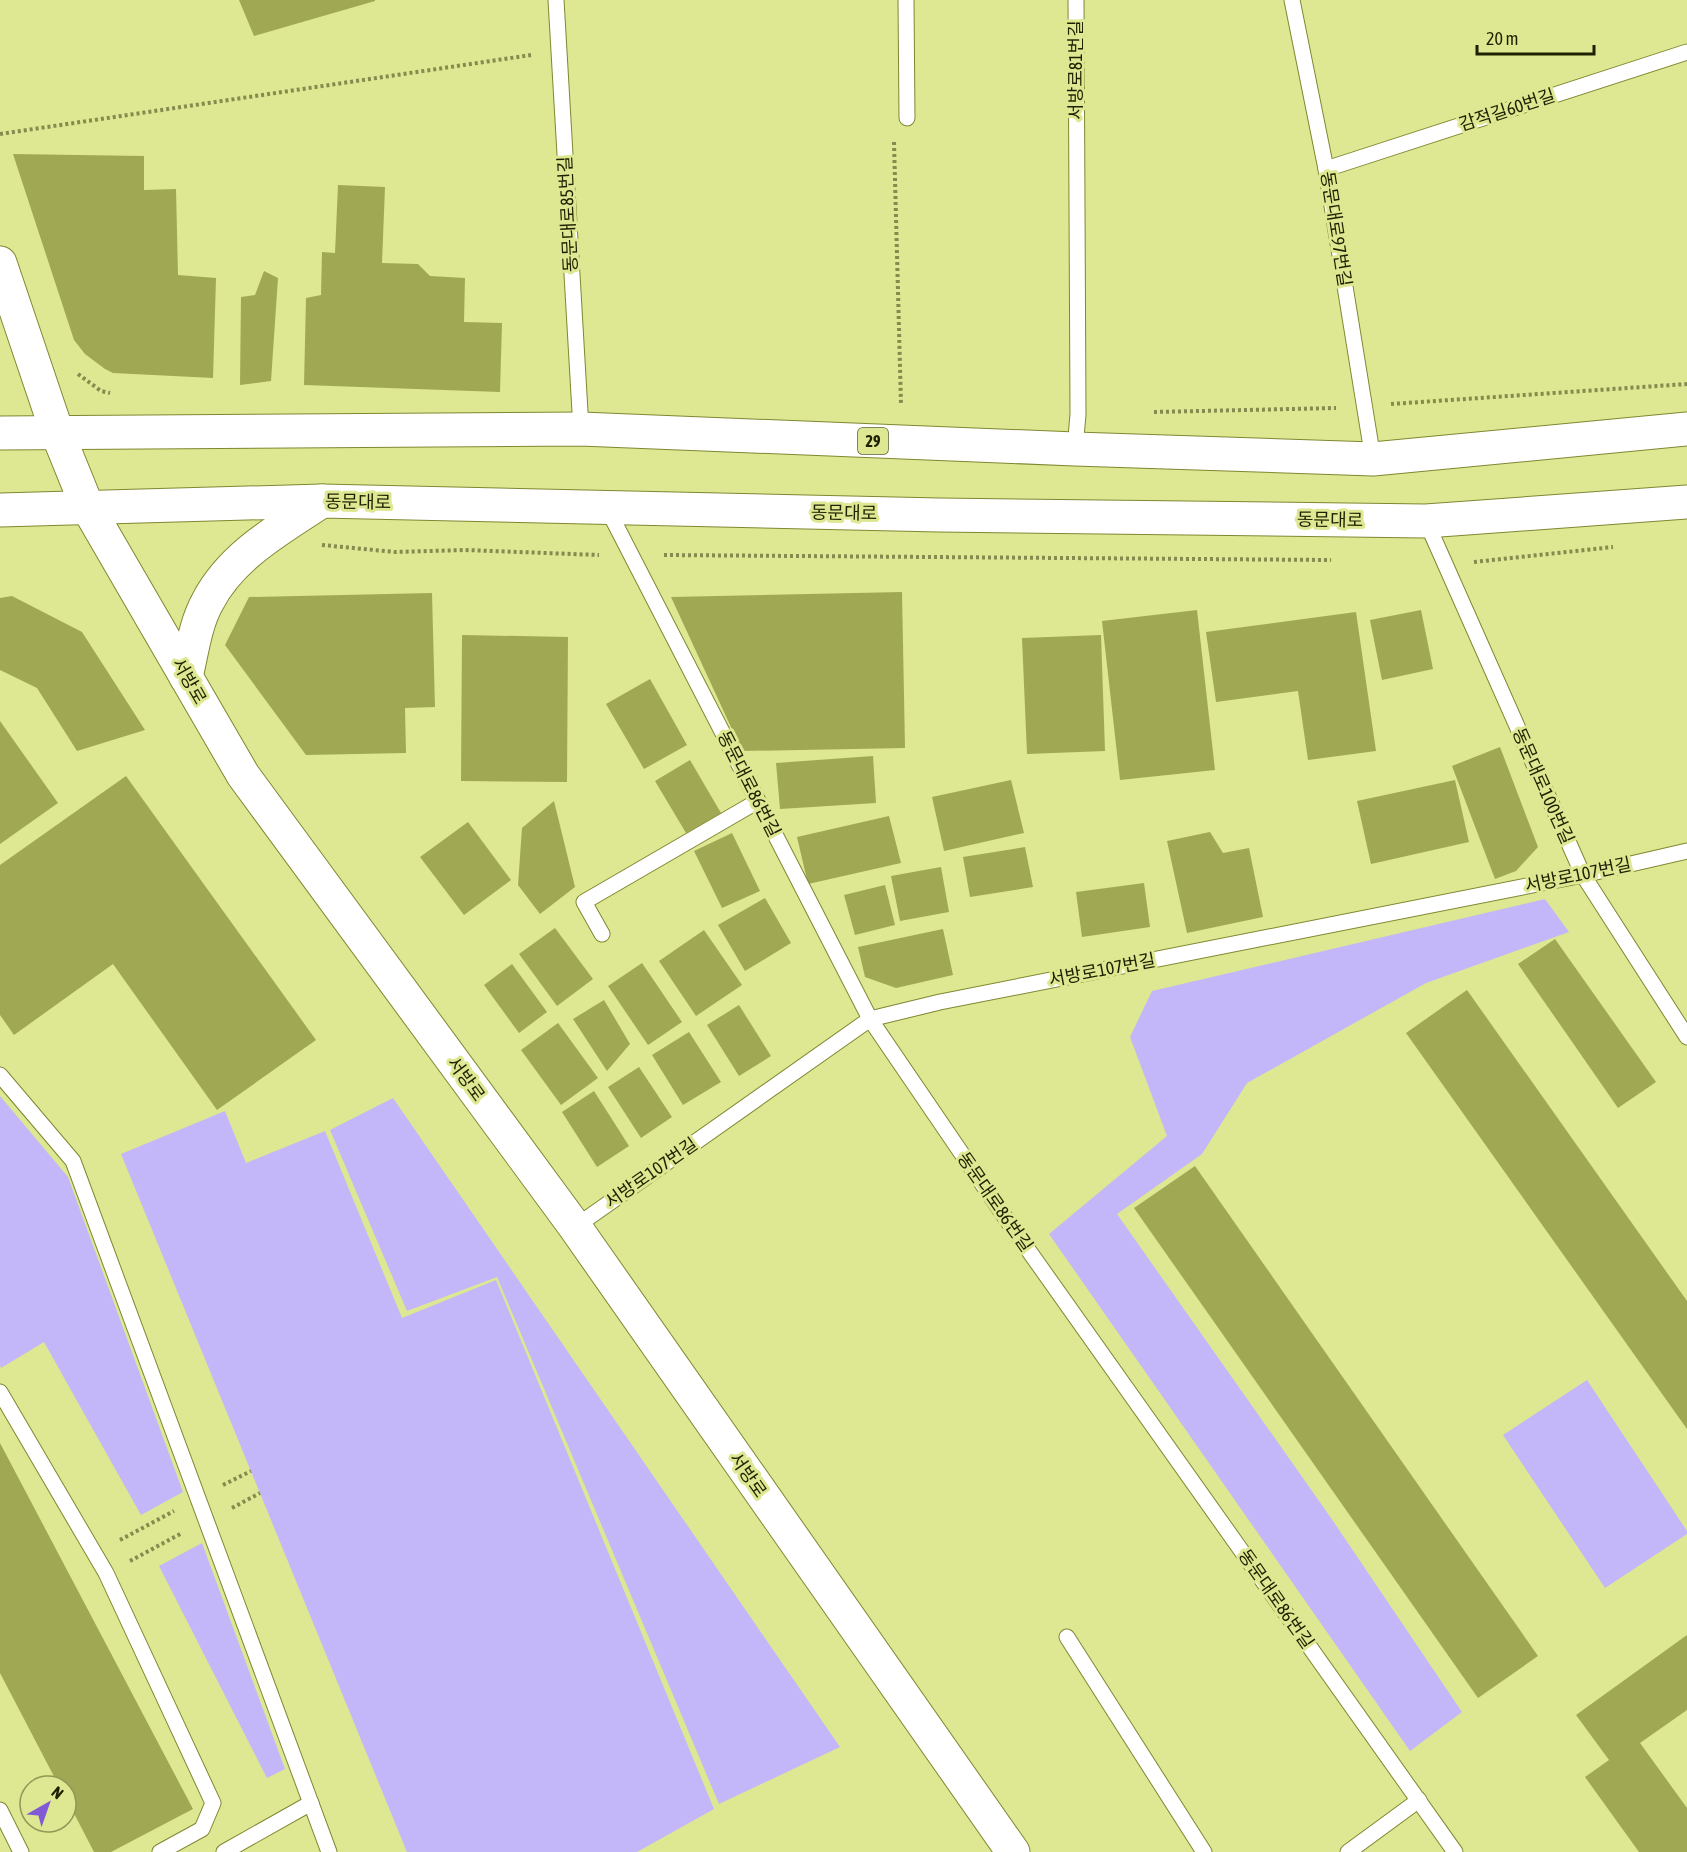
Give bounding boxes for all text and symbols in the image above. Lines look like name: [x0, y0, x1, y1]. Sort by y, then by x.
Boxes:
scale bar: [1477, 18, 1594, 56]
street label: 서방로81번길: [1065, 20, 1086, 120]
text: 20 m: [1486, 28, 1518, 49]
street label: 감적길60번길: [1456, 84, 1558, 135]
street label: 동문대로85번길: [554, 155, 581, 273]
street label: 동문대로97번길: [1317, 170, 1356, 288]
road number: 29: [858, 428, 888, 454]
street label: 동문대로: [325, 490, 391, 513]
street label: 동문대로: [811, 501, 877, 524]
street label: 동문대로: [1297, 508, 1363, 531]
street label: 서방로: [168, 654, 211, 708]
street label: 동문대로100번길: [1508, 725, 1578, 847]
street label: 동문대로86번길: [714, 727, 785, 840]
street label: 서방로107번길: [1523, 853, 1633, 896]
street label: 서방로107번길: [1047, 949, 1157, 990]
street label: 서방로: [443, 1052, 490, 1105]
street label: 서방로107번길: [600, 1133, 701, 1212]
street label: 동문대로86번길: [953, 1148, 1037, 1255]
street label: 서방로: [726, 1448, 771, 1501]
street label: 동문대로86번길: [1234, 1545, 1318, 1652]
north arrow: [18, 1774, 78, 1834]
text: N: [48, 1783, 67, 1802]

